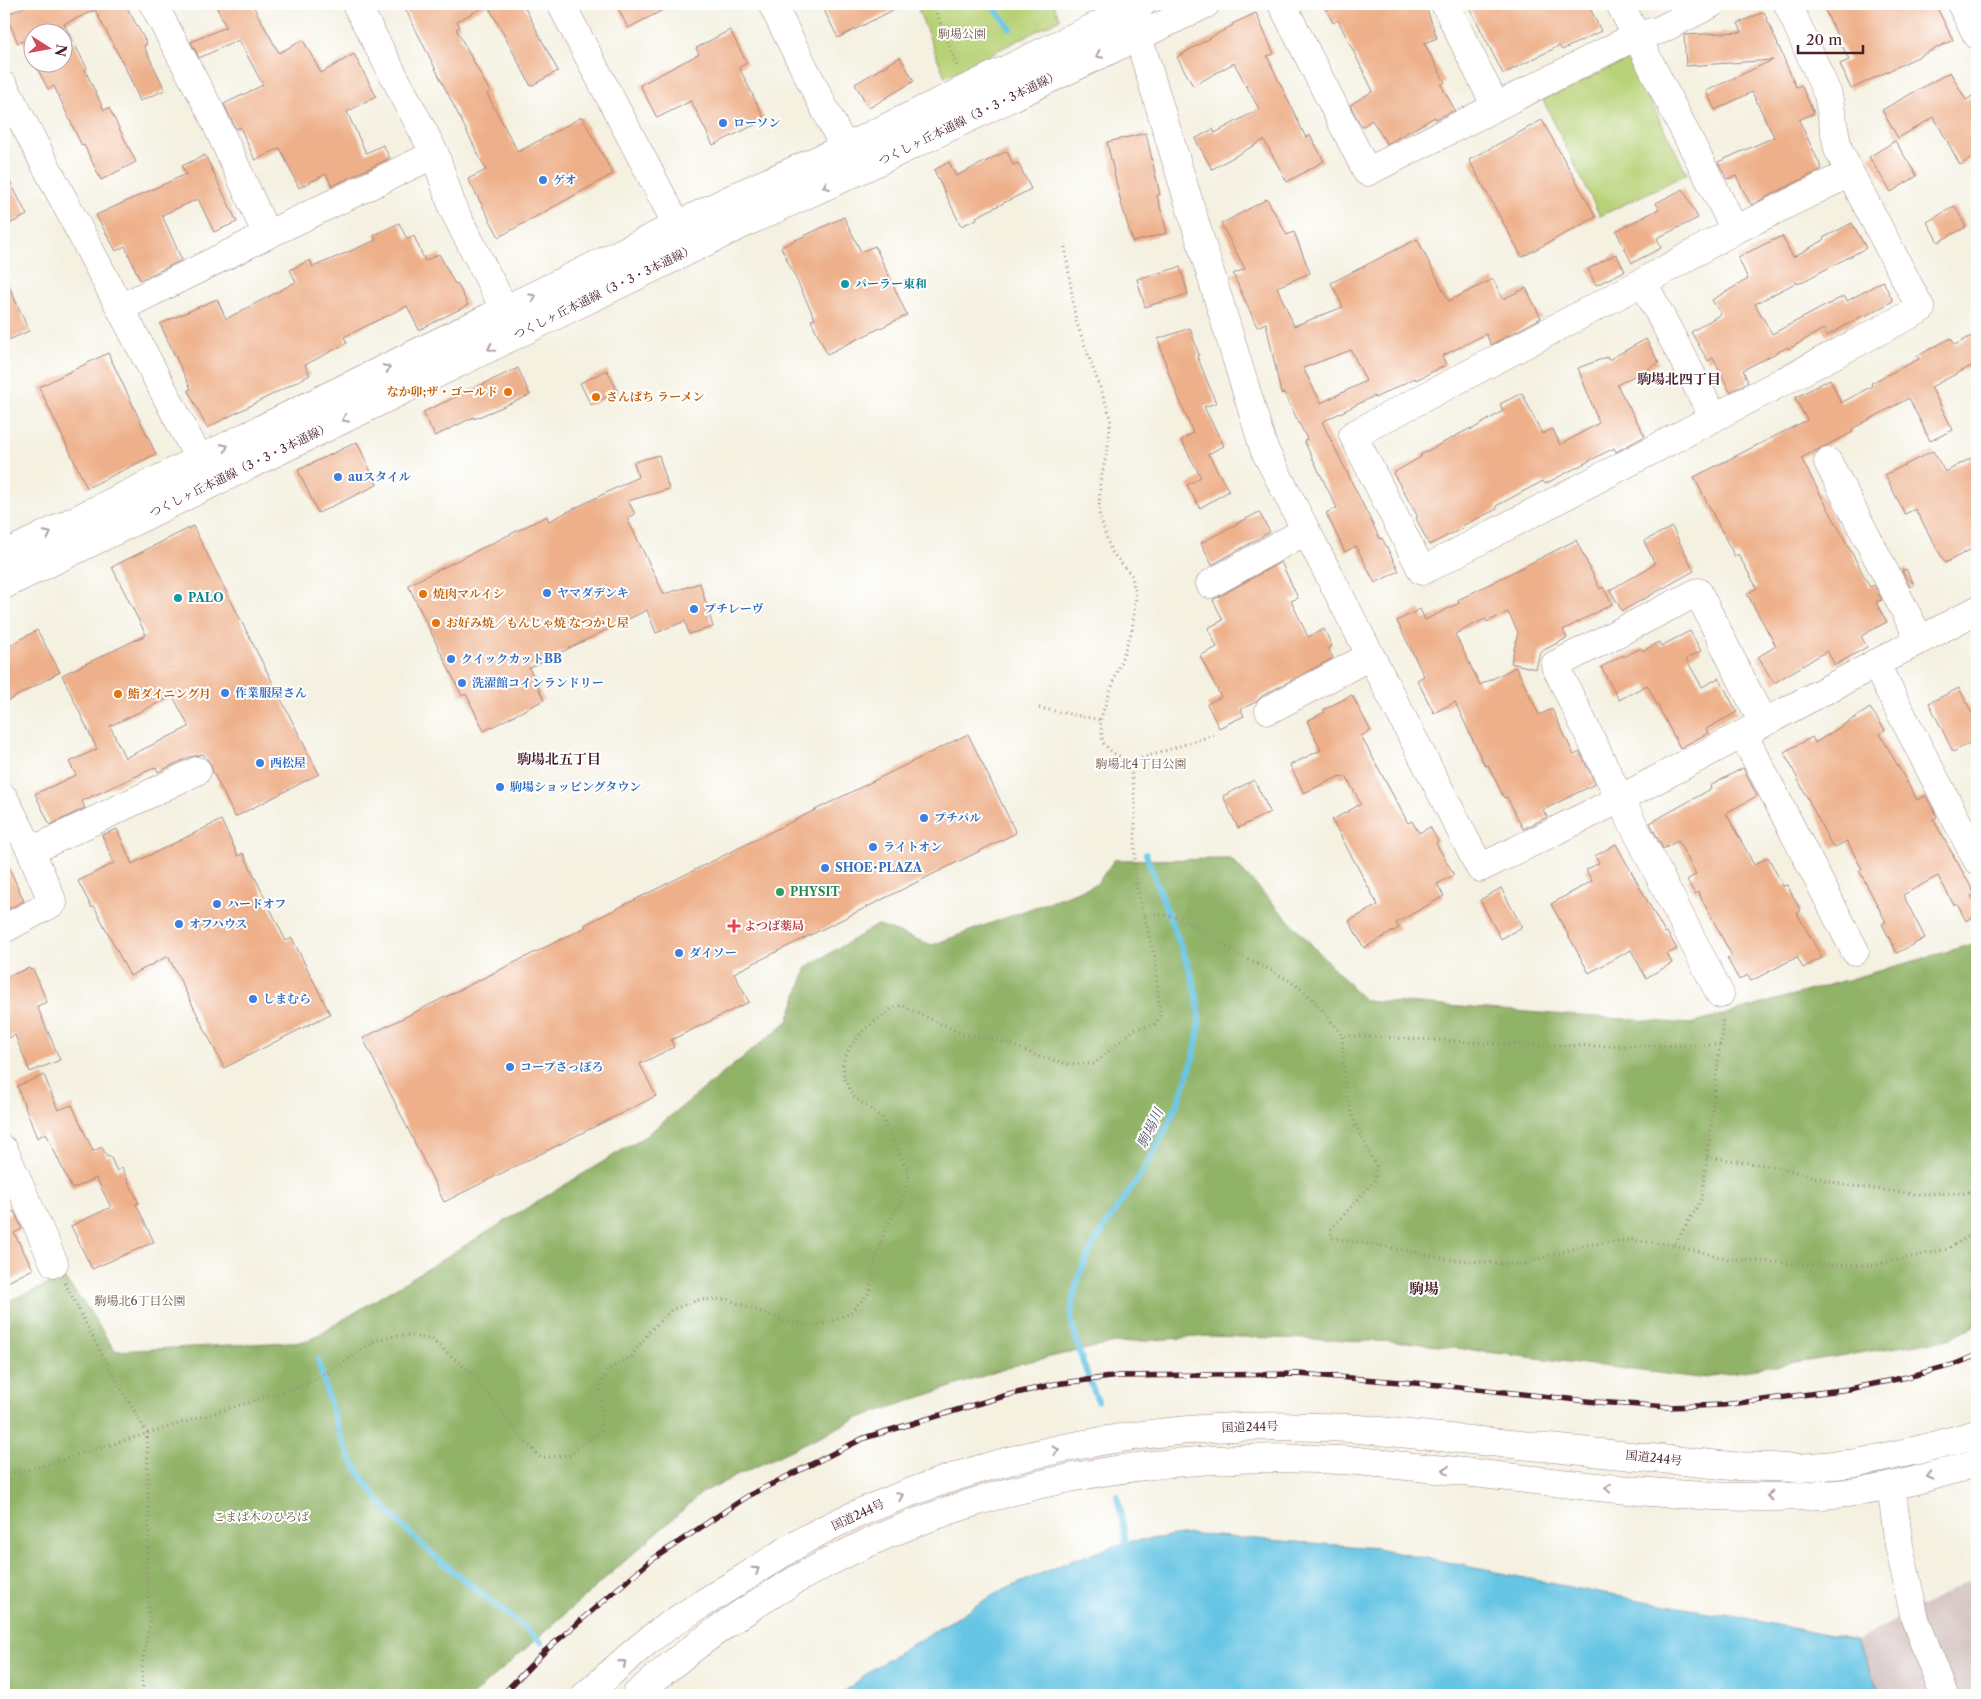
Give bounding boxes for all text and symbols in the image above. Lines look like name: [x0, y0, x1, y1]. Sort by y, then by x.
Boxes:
north arrow: [22, 22, 72, 72]
scale bar: [1798, 22, 1864, 54]
park label: 駒場公園: [938, 26, 986, 41]
text: 20 m: [1806, 30, 1842, 49]
text: N: [51, 43, 71, 58]
one-way arrow: [1095, 49, 1104, 59]
street label: つくしヶ丘本通線（3・3・3本通線）: [876, 67, 1062, 168]
place label: ローソン: [733, 115, 781, 130]
marker: ローソン: [717, 117, 729, 129]
place label: ゲオ: [553, 172, 577, 187]
marker: ゲオ: [537, 174, 549, 186]
one-way arrow: [822, 179, 831, 190]
street label: つくしヶ丘本通線（3・3・3本通線）: [511, 241, 697, 342]
place label: パーラー東和: [855, 276, 927, 291]
marker: パーラー東和: [839, 278, 851, 290]
one-way arrow: [528, 293, 537, 303]
one-way arrow: [487, 341, 496, 351]
one-way arrow: [382, 364, 391, 374]
district label: 駒場北四丁目: [1637, 370, 1721, 388]
place label: なか卯;ザ・ゴールド: [387, 384, 498, 399]
marker: なか卯;ザ・ゴールド: [502, 386, 514, 398]
place label: さんぱち ラーメン: [606, 389, 704, 404]
marker: さんぱち ラーメン: [590, 391, 602, 403]
one-way arrow: [341, 413, 350, 423]
street label: つくしヶ丘本通線（3・3・3本通線）: [147, 419, 333, 520]
one-way arrow: [220, 443, 229, 453]
place label: auスタイル: [348, 469, 411, 484]
marker: auスタイル: [332, 471, 344, 483]
one-way arrow: [42, 530, 51, 540]
place label: ヤマダデンキ: [557, 585, 629, 600]
place label: 焼肉マルイシ: [433, 586, 504, 601]
marker: ヤマダデンキ: [541, 587, 553, 599]
marker: 焼肉マルイシ: [417, 588, 429, 600]
place label: PALO: [188, 590, 223, 605]
marker: PALO: [172, 592, 184, 604]
place label: プチレーヴ: [704, 601, 764, 616]
marker: プチレーヴ: [688, 603, 700, 615]
place label: お好み焼／もんじゃ焼 なつかし屋: [446, 615, 629, 630]
marker: お好み焼／もんじゃ焼 なつかし屋: [430, 617, 442, 629]
place label: クイックカットBB: [461, 651, 562, 666]
marker: クイックカットBB: [445, 653, 457, 665]
place label: 洗濯館コインランドリー: [472, 675, 604, 690]
marker: 洗濯館コインランドリー: [456, 677, 468, 689]
place label: 作業服屋さん: [235, 685, 307, 700]
place label: 鮨ダイニング月: [128, 686, 211, 701]
marker: 作業服屋さん: [219, 687, 231, 699]
marker: 鮨ダイニング月: [112, 688, 124, 700]
district label: 駒場北五丁目: [517, 750, 601, 768]
place label: 西松屋: [270, 755, 306, 770]
park label: 駒場北4丁目公園: [1096, 756, 1186, 771]
marker: 西松屋: [254, 757, 266, 769]
place label: 駒場ショッピングタウン: [510, 779, 641, 794]
marker: 駒場ショッピングタウン: [494, 781, 506, 793]
place label: プチパル: [934, 810, 981, 825]
marker: プチパル: [918, 812, 930, 824]
place label: ライトオン: [883, 839, 942, 854]
marker: ライトオン: [867, 841, 879, 853]
place label: SHOE･PLAZA: [835, 860, 923, 875]
marker: SHOE･PLAZA: [819, 862, 831, 874]
place label: PHYSIT: [790, 884, 841, 899]
marker: PHYSIT: [774, 886, 786, 898]
place label: ハードオフ: [227, 896, 286, 911]
marker: ハードオフ: [211, 898, 223, 910]
place label: オフハウス: [189, 916, 247, 931]
marker: オフハウス: [173, 918, 185, 930]
place label: よつば薬局: [744, 918, 804, 933]
marker: よつば薬局: [728, 920, 740, 932]
place label: ダイソー: [689, 945, 737, 960]
marker: ダイソー: [673, 947, 685, 959]
place label: しまむら: [263, 991, 311, 1006]
marker: しまむら: [247, 993, 259, 1005]
place label: コープさっぽろ: [520, 1059, 603, 1074]
marker: コープさっぽろ: [504, 1061, 516, 1073]
water label: 駒場川: [1133, 1103, 1168, 1151]
district label: 駒場: [1409, 1279, 1439, 1298]
park label: 駒場北6丁目公園: [94, 1293, 186, 1308]
street label: 国道244号: [1221, 1418, 1279, 1435]
one-way arrow: [1051, 1445, 1060, 1456]
street label: 国道244号: [1625, 1447, 1683, 1468]
one-way arrow: [1442, 1465, 1450, 1476]
one-way arrow: [1927, 1470, 1935, 1480]
one-way arrow: [1603, 1483, 1611, 1494]
one-way arrow: [1765, 1491, 1773, 1501]
one-way arrow: [895, 1492, 904, 1502]
street label: 国道244号: [829, 1496, 887, 1533]
park label: こまば木のひろば: [213, 1509, 310, 1524]
one-way arrow: [750, 1567, 759, 1577]
one-way arrow: [617, 1660, 626, 1669]

